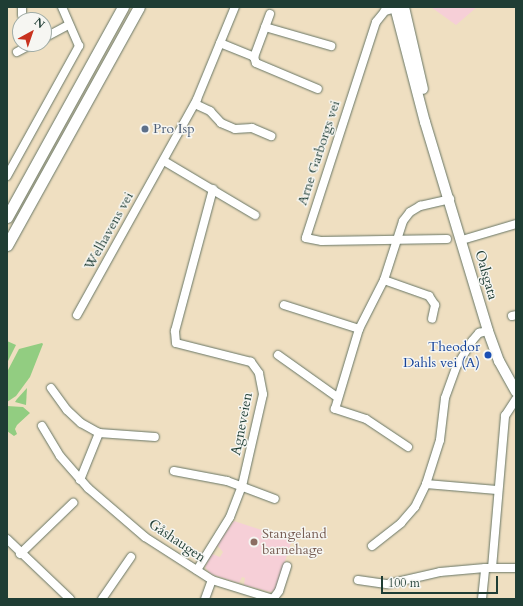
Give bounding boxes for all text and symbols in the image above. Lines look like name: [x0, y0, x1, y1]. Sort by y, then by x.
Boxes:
north arrow: [12, 12, 52, 52]
text: N: [31, 14, 48, 32]
street label: Arne Garborgs vei: [294, 98, 344, 208]
place label: Pro Isp: [153, 121, 195, 137]
marker: Pro Isp: [140, 124, 150, 134]
street label: Welhavens vei: [81, 189, 137, 273]
street label: Oalsgata: [471, 248, 501, 302]
place label: Theodor Dahls vei (A): [403, 339, 480, 372]
marker: Theodor Dahls vei (A): [483, 350, 493, 360]
street label: Agneveien: [228, 391, 256, 457]
street label: Gåshaugen: [145, 516, 209, 566]
place label: Stangeland barnehage: [262, 526, 327, 558]
marker: Stangeland barnehage: [249, 537, 259, 547]
scale bar: [383, 568, 500, 594]
text: 100 m: [388, 575, 420, 591]

